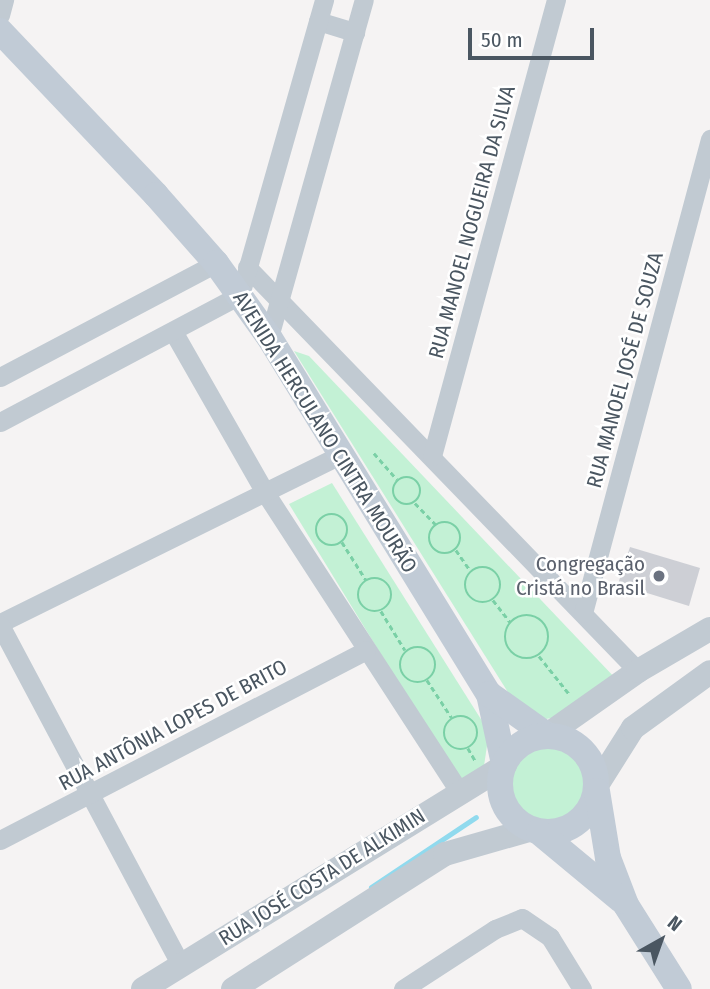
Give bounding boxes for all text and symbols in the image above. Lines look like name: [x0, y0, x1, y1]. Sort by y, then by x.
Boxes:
scale bar: [472, 14, 598, 58]
text: 50 m: [481, 27, 523, 53]
street label: RUA MANOEL NOGUEIRA DA SILVA: [423, 83, 521, 361]
street label: RUA MANOEL JOSÉ DE SOUZA: [581, 249, 669, 491]
street label: AVENIDA HERCULANO CINTRA MOURÃO: [228, 287, 422, 577]
place label: Congregação Cristá no Brasil: [516, 551, 645, 601]
marker: Congregação Cristá no Brasil: [651, 568, 667, 584]
street label: RUA ANTÔNIA LOPES DE BRITO: [55, 654, 291, 796]
street label: RUA JOSÉ COSTA DE ALKIMIN: [214, 803, 430, 951]
north arrow: [626, 905, 696, 975]
text: N: [663, 911, 687, 936]

